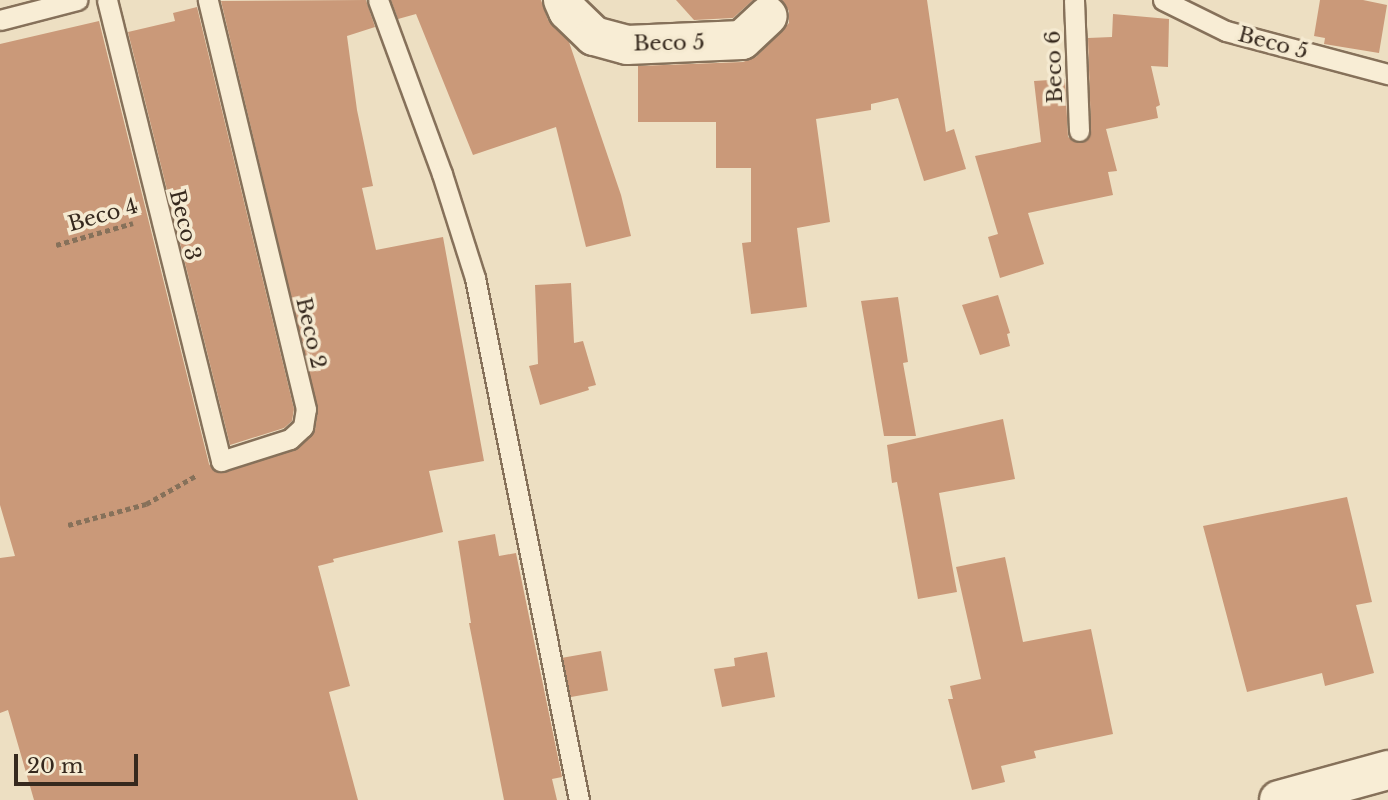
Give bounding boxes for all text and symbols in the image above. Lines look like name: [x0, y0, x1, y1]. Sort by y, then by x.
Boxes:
street label: Beco 5: [1235, 22, 1311, 64]
street label: Beco 5: [633, 30, 705, 56]
street label: Beco 6: [1040, 30, 1068, 104]
street label: Beco 3: [164, 187, 206, 263]
street label: Beco 4: [65, 193, 141, 237]
street label: Beco 2: [291, 295, 331, 371]
scale bar: [18, 740, 142, 784]
text: 20 m: [27, 753, 84, 779]

